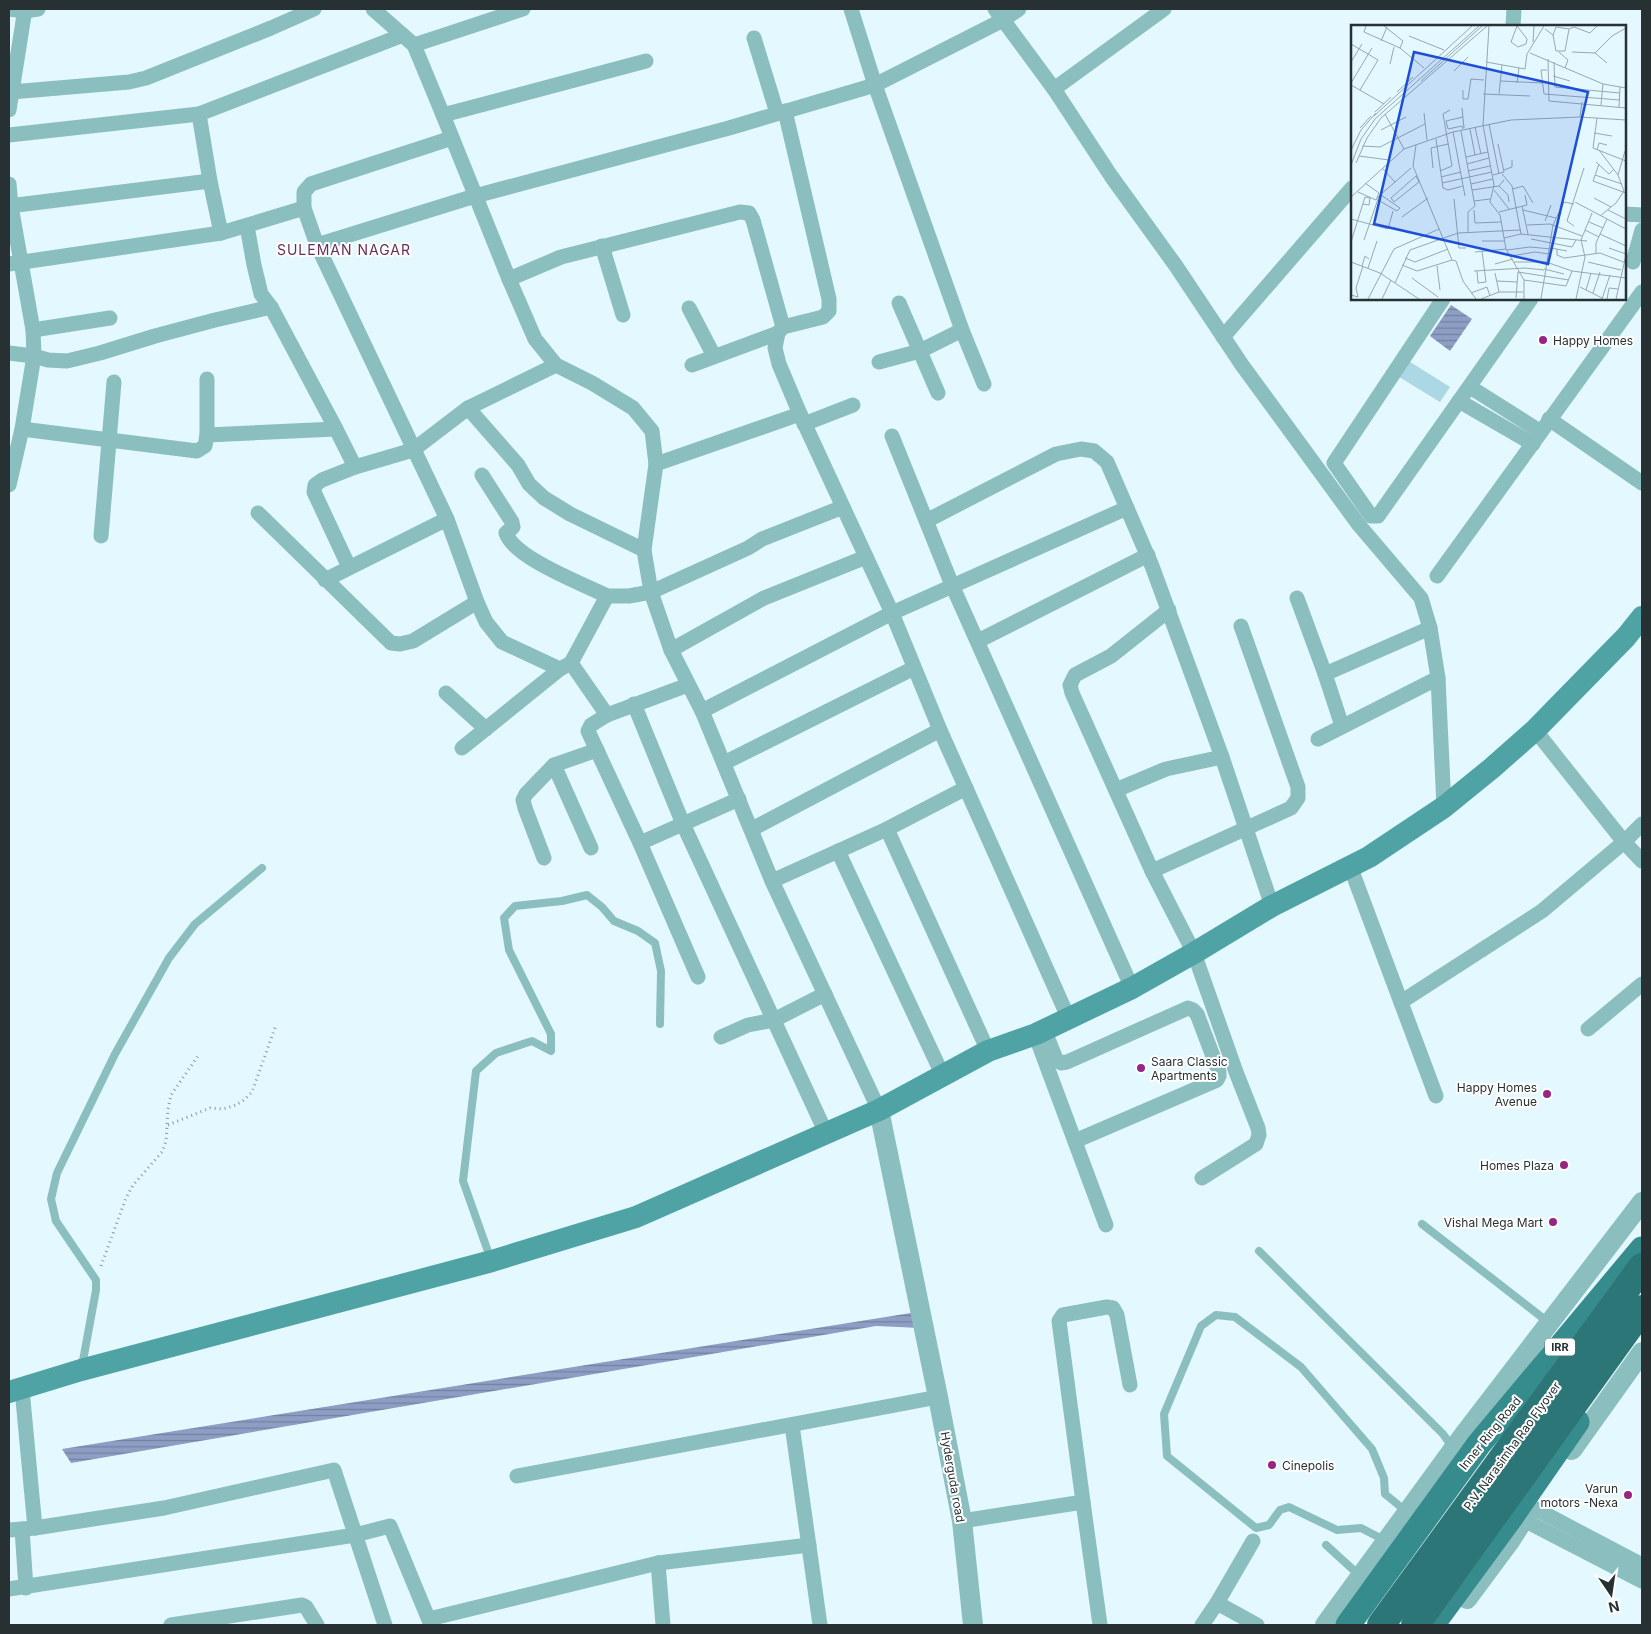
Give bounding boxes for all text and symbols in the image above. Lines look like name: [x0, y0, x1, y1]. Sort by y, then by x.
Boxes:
inset map: [1351, 25, 1626, 300]
district label: SULEMAN NAGAR: [277, 241, 411, 258]
place label: Happy Homes: [1553, 333, 1633, 348]
marker: Happy Homes: [1537, 334, 1549, 346]
place label: Saara Classic Apartments: [1151, 1054, 1228, 1083]
marker: Saara Classic Apartments: [1135, 1062, 1147, 1074]
place label: Happy Homes Avenue: [1457, 1080, 1537, 1109]
marker: Happy Homes Avenue: [1541, 1088, 1553, 1100]
place label: Homes Plaza: [1480, 1158, 1554, 1173]
marker: Homes Plaza: [1558, 1159, 1570, 1171]
place label: Vishal Mega Mart: [1444, 1215, 1543, 1230]
marker: Vishal Mega Mart: [1547, 1216, 1559, 1228]
road number: IRR: [1545, 1338, 1575, 1355]
street label: P.V. Narasimha Rao Flyover: [1460, 1378, 1564, 1513]
street label: Inner Ring Road: [1456, 1393, 1524, 1473]
street label: Hyderguda road: [938, 1431, 968, 1523]
place label: Cinepolis: [1282, 1458, 1334, 1473]
marker: Cinepolis: [1266, 1459, 1278, 1471]
place label: Varun motors -Nexa: [1540, 1481, 1618, 1510]
marker: Varun motors -Nexa: [1622, 1489, 1634, 1501]
north arrow: [1586, 1569, 1636, 1619]
text: N: [1607, 1598, 1621, 1617]

